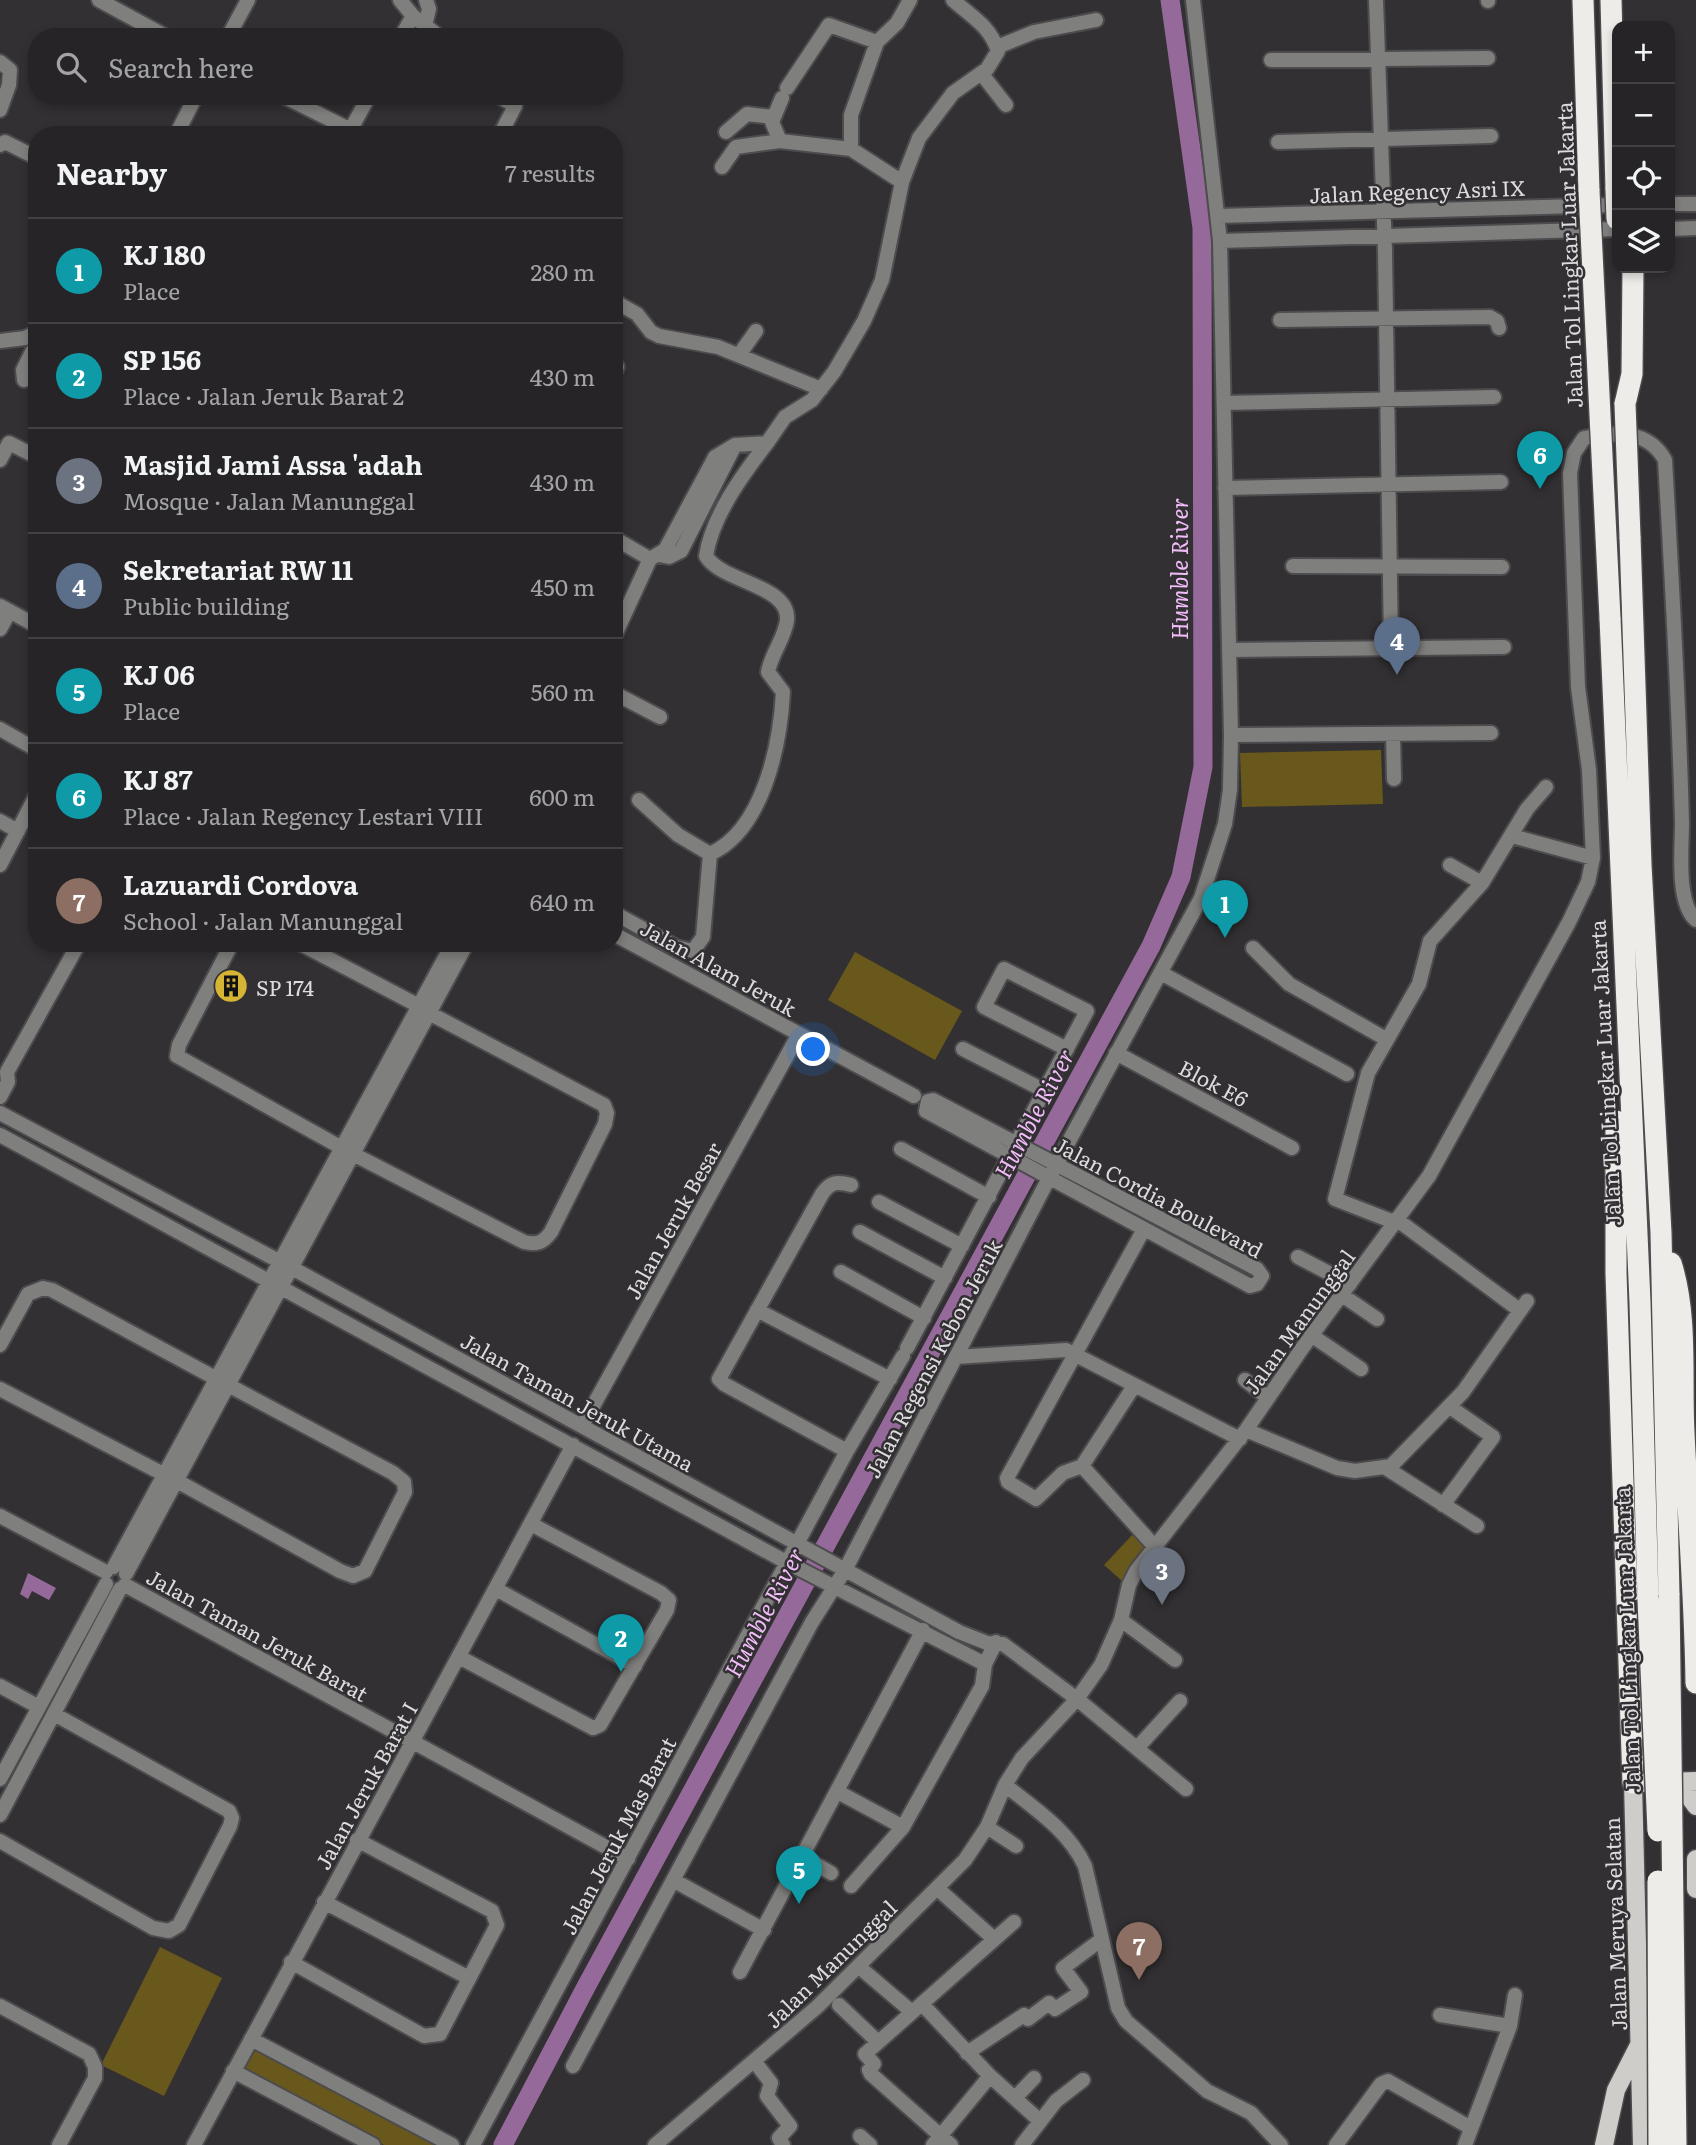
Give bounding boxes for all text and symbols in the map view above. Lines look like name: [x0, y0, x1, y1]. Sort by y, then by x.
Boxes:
map controls: [1612, 21, 1675, 273]
button: +: [1612, 21, 1675, 84]
search box: [28, 28, 623, 105]
text: Search here: [108, 47, 254, 86]
icon: search: [52, 48, 90, 86]
button: −: [1612, 84, 1675, 147]
street label: Jalan Tol Lingkar Luar Jakarta: [1547, 101, 1589, 409]
button: locate: [1612, 147, 1675, 210]
text: Nearby: [56, 150, 167, 194]
text: 7 results: [505, 155, 595, 189]
street label: Jalan Regency Asri IX: [1309, 171, 1526, 209]
button: layers: [1612, 210, 1675, 273]
text: KJ 180: [123, 234, 206, 273]
text: 1: [74, 254, 84, 288]
text: 280 m: [530, 254, 595, 288]
text: Place: [123, 273, 180, 307]
text: SP 156: [123, 339, 201, 378]
text: 2: [73, 359, 85, 393]
text: 430 m: [530, 359, 595, 393]
text: Place · Jalan Jeruk Barat 2: [123, 378, 404, 412]
pin: 6: [1517, 431, 1563, 489]
text: Masjid Jami Assa 'adah: [123, 444, 423, 483]
text: 3: [73, 464, 85, 498]
text: 430 m: [530, 464, 595, 498]
text: Mosque · Jalan Manunggal: [123, 483, 415, 517]
water label: Humble River: [1161, 498, 1195, 640]
text: Sekretariat RW 11: [123, 549, 353, 588]
text: 4: [72, 569, 86, 603]
text: 450 m: [530, 569, 595, 603]
text: Public building: [123, 588, 289, 622]
pin: 4: [1374, 617, 1420, 675]
text: KJ 06: [123, 654, 195, 693]
text: 5: [73, 674, 85, 708]
text: 560 m: [531, 674, 595, 708]
text: Place: [123, 693, 180, 727]
text: KJ 87: [123, 759, 193, 798]
text: 6: [72, 779, 86, 813]
text: 600 m: [529, 779, 595, 813]
text: Place · Jalan Regency Lestari VIII: [123, 798, 483, 832]
text: Lazuardi Cordova: [123, 864, 358, 903]
pin: 1: [1202, 880, 1248, 938]
text: 7: [73, 884, 85, 918]
text: 640 m: [530, 884, 595, 918]
text: School · Jalan Manunggal: [123, 903, 403, 937]
street label: Jalan Alam Jeruk: [635, 911, 803, 1023]
street label: Jalan Tol Lingkar Luar Jakarta: [1580, 918, 1628, 1227]
building icon: SP 174: [212, 967, 250, 1005]
place label: SP 174: [256, 971, 314, 1002]
your location: [796, 1032, 830, 1066]
water label: Humble River: [985, 1042, 1081, 1184]
street label: Blok E6: [1174, 1051, 1254, 1113]
street label: Jalan Cordia Boulevard: [1049, 1128, 1269, 1264]
street label: Jalan Jeruk Besar: [616, 1136, 728, 1304]
street label: Jalan Regensi Kebon Jeruk: [856, 1233, 1008, 1483]
street label: Jalan Manunggal: [1235, 1242, 1361, 1400]
street label: Jalan Taman Jeruk Utama: [456, 1324, 701, 1478]
street label: Jalan Tol Lingkar Luar Jakarta: [1605, 1486, 1647, 1794]
water label: Humble River: [715, 1541, 811, 1683]
pin: 3: [1139, 1547, 1185, 1605]
street label: Jalan Taman Jeruk Barat: [142, 1560, 375, 1708]
pin: 2: [598, 1614, 644, 1672]
street label: Jalan Jeruk Barat I: [306, 1696, 424, 1874]
street label: Jalan Jeruk Mas Barat: [552, 1730, 683, 1939]
street label: Jalan Meruya Selatan: [1595, 1817, 1633, 2031]
pin: 5: [776, 1846, 822, 1904]
street label: Jalan Manunggal: [757, 1892, 903, 2034]
pin: 7: [1116, 1922, 1162, 1980]

